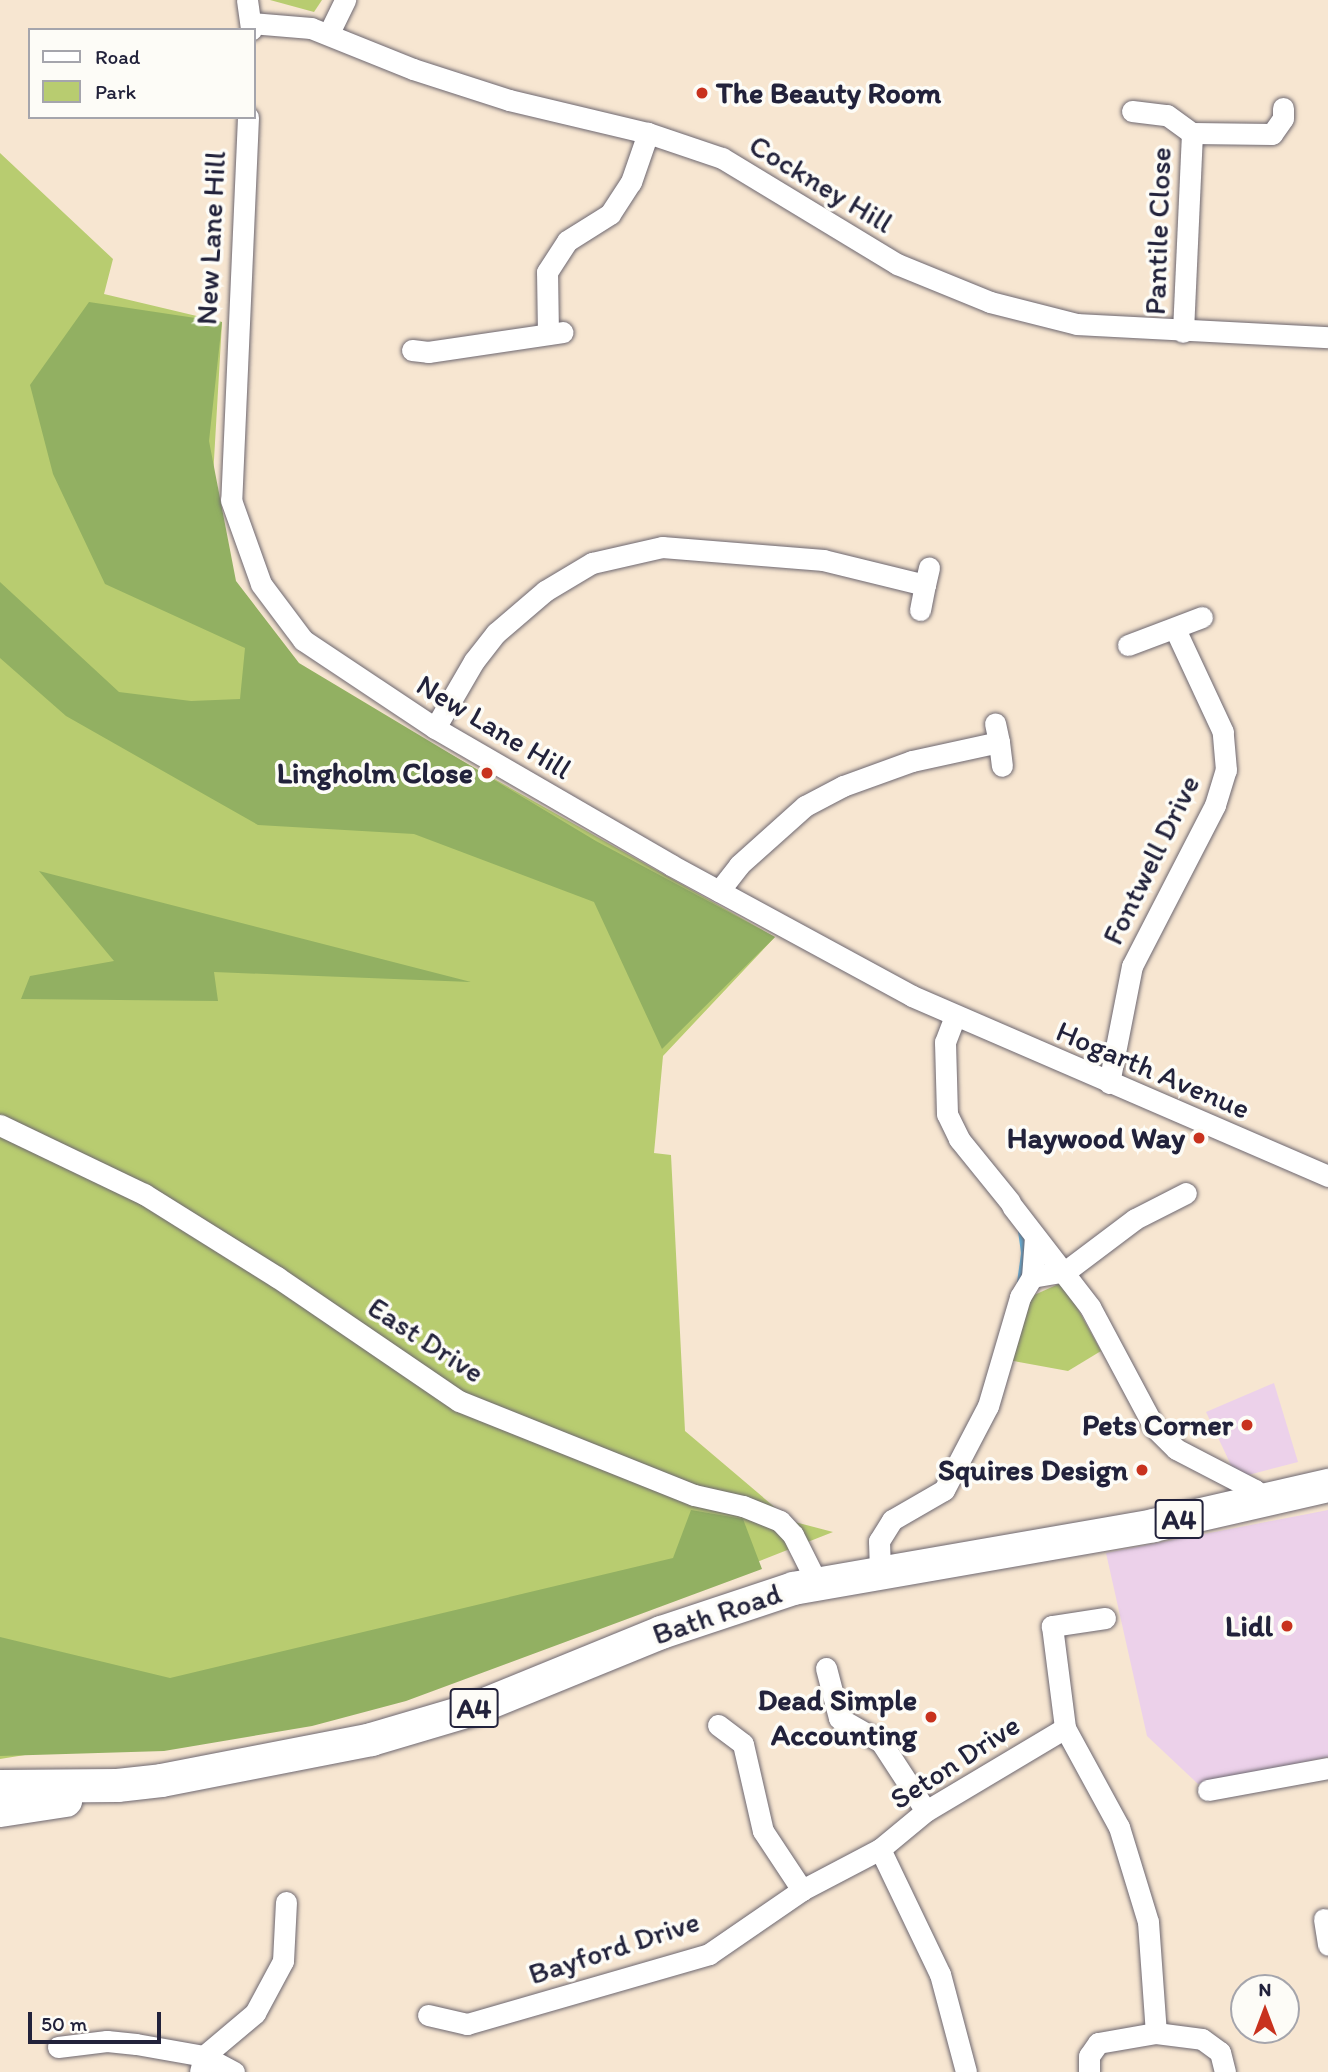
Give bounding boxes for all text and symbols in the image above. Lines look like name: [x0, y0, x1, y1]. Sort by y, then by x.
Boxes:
legend: [28, 28, 256, 119]
text: Road: [95, 44, 140, 69]
place label: The Beauty Room: [716, 75, 941, 111]
text: Park: [95, 79, 136, 104]
marker: The Beauty Room: [694, 85, 710, 101]
street label: Cockney Hill: [743, 127, 899, 241]
street label: Pantile Close: [1137, 146, 1179, 316]
street label: New Lane Hill: [188, 149, 234, 327]
street label: New Lane Hill: [409, 666, 579, 788]
place label: Lingholm Close: [277, 755, 473, 791]
marker: Lingholm Close: [479, 765, 495, 781]
street label: Fontwell Drive: [1095, 769, 1207, 951]
street label: Hogarth Avenue: [1051, 1013, 1255, 1127]
place label: Haywood Way: [1007, 1120, 1185, 1156]
marker: Haywood Way: [1191, 1130, 1207, 1146]
street label: East Drive: [361, 1289, 491, 1391]
place label: Pets Corner: [1082, 1407, 1233, 1443]
marker: Pets Corner: [1239, 1417, 1255, 1433]
place label: Squires Design: [938, 1452, 1128, 1488]
marker: Squires Design: [1134, 1462, 1150, 1478]
road number: A4: [1154, 1494, 1204, 1544]
street label: Bath Road: [648, 1575, 786, 1653]
place label: Lidl: [1225, 1608, 1273, 1644]
marker: Lidl: [1279, 1618, 1295, 1634]
place label: Dead Simple Accounting: [757, 1682, 917, 1752]
road number: A4: [449, 1684, 498, 1732]
street label: Seton Drive: [883, 1707, 1027, 1817]
marker: Dead Simple Accounting: [923, 1709, 939, 1725]
street label: Bayford Drive: [524, 1903, 704, 1993]
north arrow: [1230, 1974, 1300, 2044]
text: N: [1259, 1978, 1271, 2001]
scale bar: [32, 1998, 164, 2042]
text: 50 m: [41, 2011, 87, 2036]

